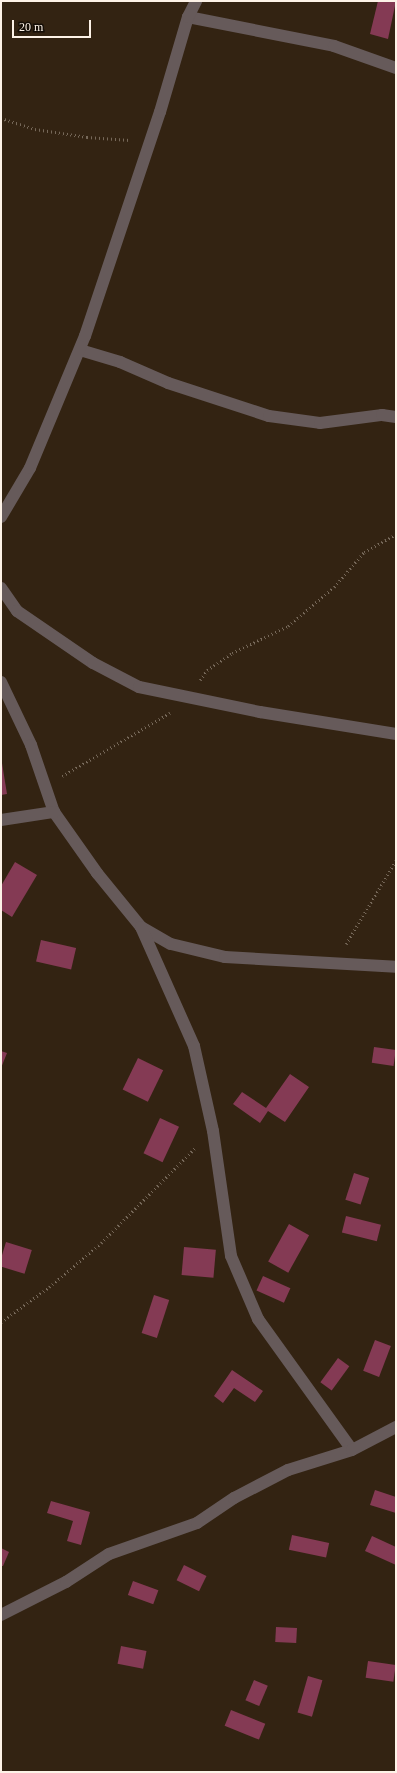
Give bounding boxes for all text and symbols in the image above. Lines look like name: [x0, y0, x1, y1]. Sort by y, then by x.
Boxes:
scale bar: [14, 12, 93, 38]
text: 20 m: [19, 20, 43, 34]

